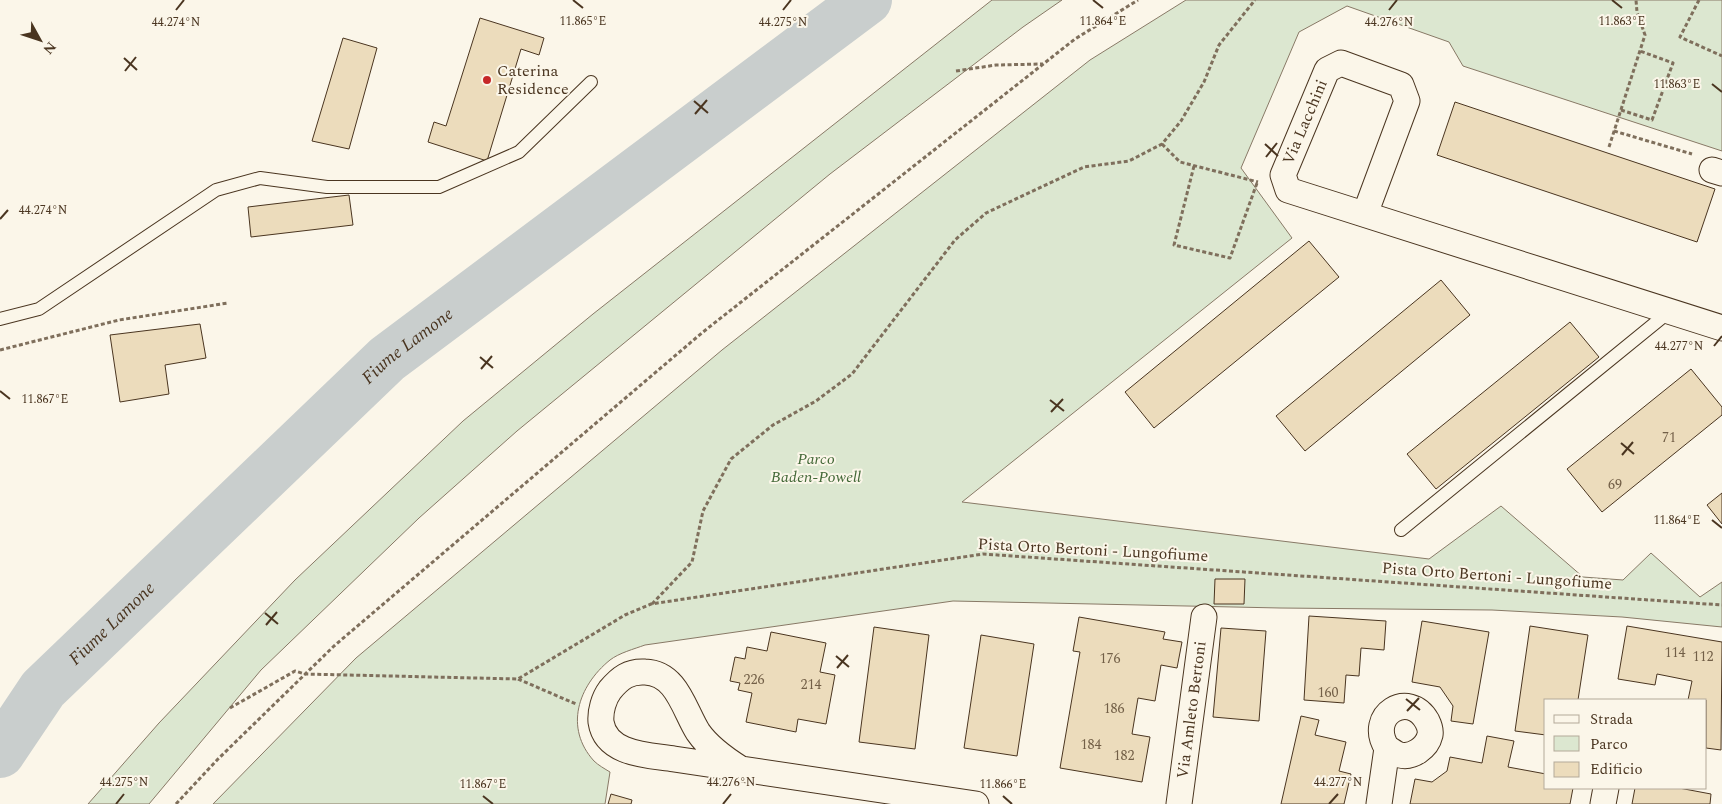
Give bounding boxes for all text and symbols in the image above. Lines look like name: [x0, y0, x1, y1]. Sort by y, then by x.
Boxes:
text: 11.865°E: [560, 12, 606, 31]
text: 11.864°E: [1080, 12, 1126, 31]
text: 11.863°E: [1599, 12, 1645, 31]
text: 44.274°N: [152, 13, 200, 32]
text: 44.275°N: [759, 13, 807, 32]
text: 44.276°N: [1365, 13, 1413, 32]
north arrow: [15, 15, 65, 65]
text: N: [38, 37, 61, 59]
place label: Caterina Residence: [497, 59, 569, 101]
marker: Caterina Residence: [481, 74, 493, 86]
text: 11.863°E: [1654, 75, 1700, 94]
street label: Via Lacchini: [1276, 76, 1334, 168]
text: 44.274°N: [19, 201, 67, 220]
water label: Fiume Lamone: [355, 300, 459, 390]
text: 44.277°N: [1655, 337, 1703, 356]
text: 11.867°E: [22, 390, 68, 409]
house number: 71: [1662, 427, 1676, 448]
park label: Parco Baden-Powell: [771, 447, 861, 489]
house number: 69: [1608, 474, 1622, 495]
text: 11.864°E: [1654, 511, 1700, 530]
street label: Pista Orto Bertoni - Lungofiume: [977, 532, 1209, 568]
street label: Pista Orto Bertoni - Lungofiume: [1381, 556, 1613, 596]
water label: Fiume Lamone: [62, 575, 161, 671]
street label: Via Amleto Bertoni: [1171, 640, 1213, 780]
house number: 114: [1665, 642, 1686, 663]
house number: 112: [1693, 646, 1714, 667]
house number: 176: [1100, 648, 1121, 669]
house number: 226: [744, 669, 765, 690]
house number: 214: [801, 674, 822, 695]
house number: 160: [1318, 682, 1339, 703]
house number: 186: [1104, 698, 1125, 719]
legend: [1544, 699, 1707, 789]
text: Strada: [1590, 708, 1633, 731]
text: Parco: [1590, 733, 1628, 756]
house number: 184: [1081, 734, 1102, 755]
house number: 182: [1114, 745, 1135, 766]
text: Edificio: [1590, 758, 1643, 781]
text: 44.275°N: [100, 773, 148, 792]
text: 44.276°N: [707, 773, 755, 792]
text: 44.277°N: [1314, 773, 1362, 792]
text: 11.867°E: [460, 775, 506, 794]
text: 11.866°E: [980, 775, 1026, 794]

